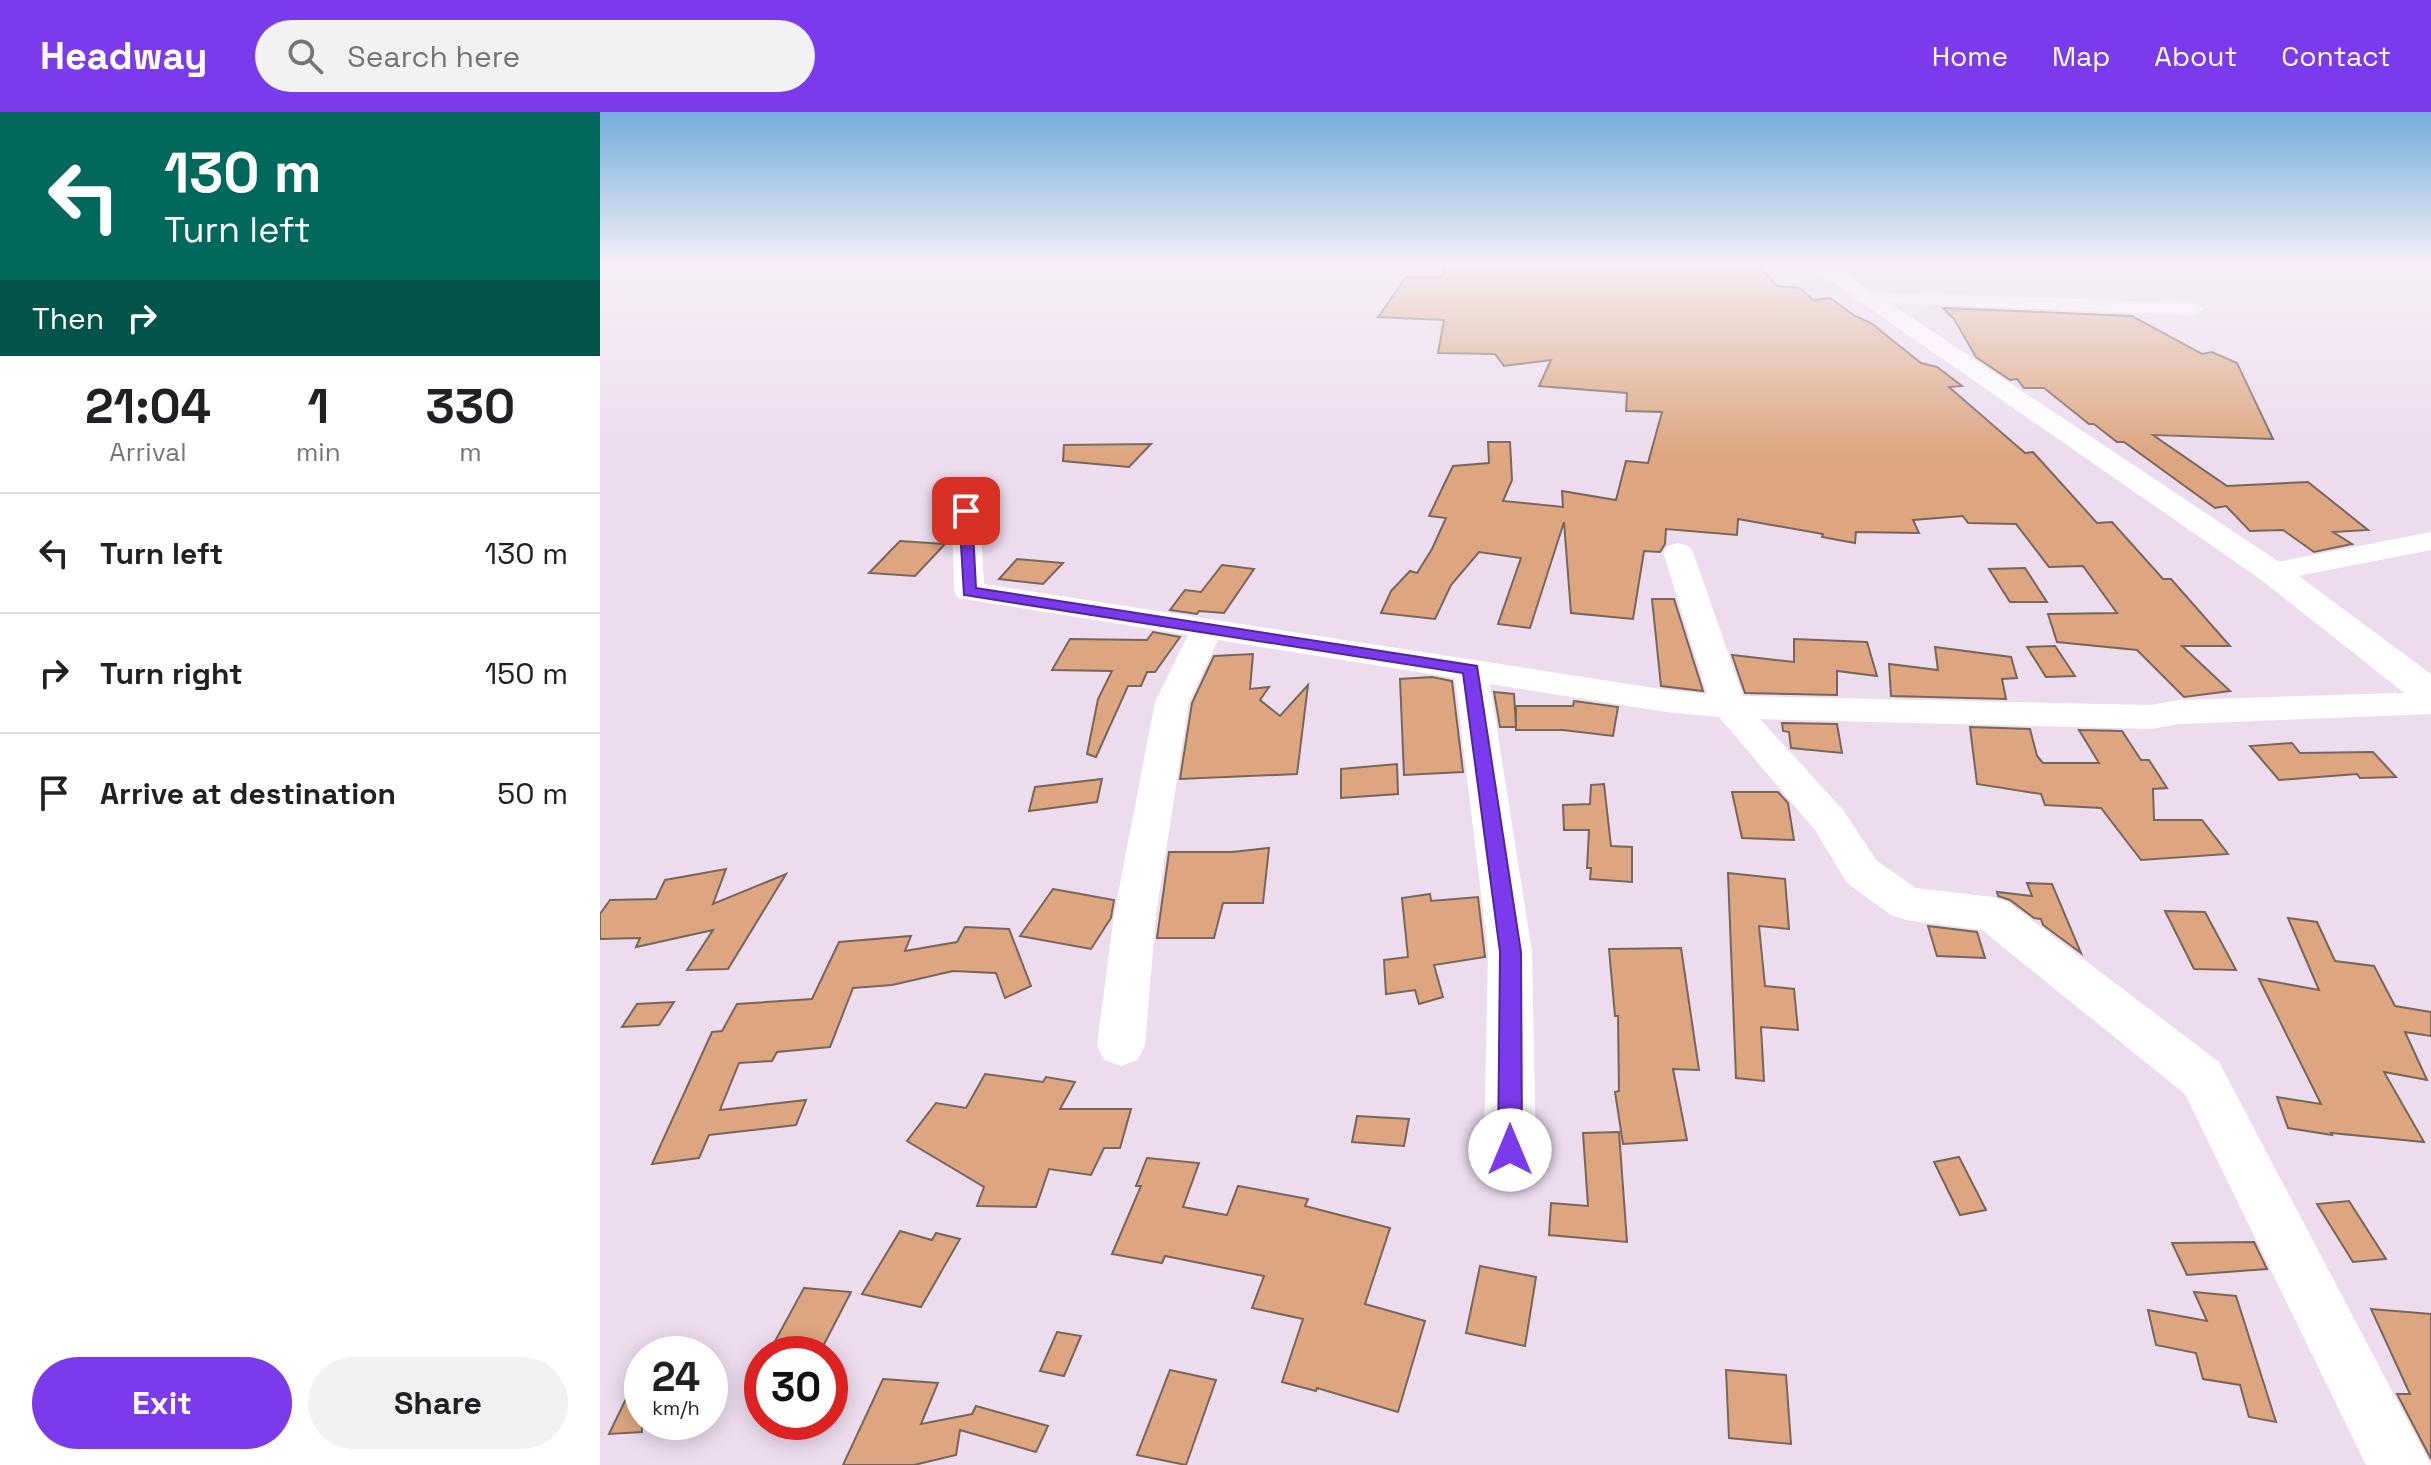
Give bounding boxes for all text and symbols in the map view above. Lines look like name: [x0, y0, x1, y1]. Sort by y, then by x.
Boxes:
search box: [255, 20, 815, 92]
text: Headway: [40, 32, 207, 80]
icon: search: [283, 34, 327, 78]
text: Search here: [347, 37, 520, 76]
text: Home: [1932, 38, 2008, 74]
text: Map: [2052, 38, 2110, 74]
text: About: [2154, 38, 2237, 74]
text: Contact: [2281, 38, 2391, 74]
text: 130 m: [164, 137, 322, 208]
icon: left: [32, 144, 136, 248]
text: Turn left: [164, 207, 311, 253]
icon: right: [120, 296, 164, 340]
text: Then: [32, 299, 104, 338]
text: 21:04: [85, 376, 211, 437]
text: 1: [307, 376, 329, 437]
text: 330: [426, 376, 515, 437]
text: Arrival: [109, 435, 187, 469]
text: min: [296, 435, 341, 469]
text: m: [459, 435, 482, 469]
pin: [932, 477, 1000, 545]
icon: arrive: [944, 489, 988, 533]
icon: left: [32, 531, 76, 575]
text: Turn left: [100, 534, 223, 573]
text: 130 m: [485, 534, 568, 573]
icon: right: [32, 651, 76, 695]
text: Turn right: [100, 654, 243, 693]
text: 150 m: [485, 654, 568, 693]
icon: arrive: [32, 771, 76, 815]
text: Arrive at destination: [100, 774, 396, 813]
text: 50 m: [497, 774, 568, 813]
position arrow: [1468, 1108, 1552, 1192]
speed limit sign: 30: [744, 1336, 848, 1440]
text: 24: [652, 1352, 700, 1403]
button: Exit: [32, 1357, 292, 1449]
button: Share: [308, 1357, 568, 1449]
text: km/h: [652, 1395, 700, 1421]

